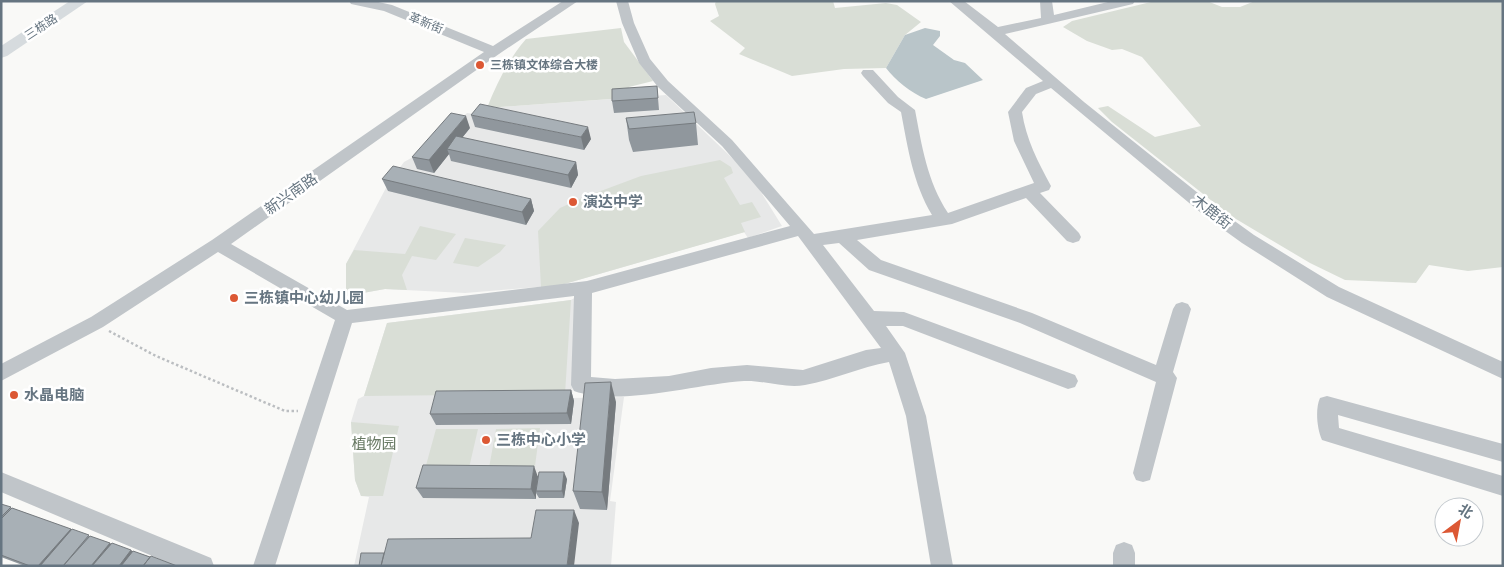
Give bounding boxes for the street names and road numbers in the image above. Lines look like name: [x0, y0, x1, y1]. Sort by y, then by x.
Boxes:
street label: 革新街: [407, 10, 445, 36]
street label: 三栋路: [22, 11, 60, 43]
street label: 新兴南路: [261, 169, 321, 219]
street label: 木鹿街: [1189, 191, 1235, 233]

